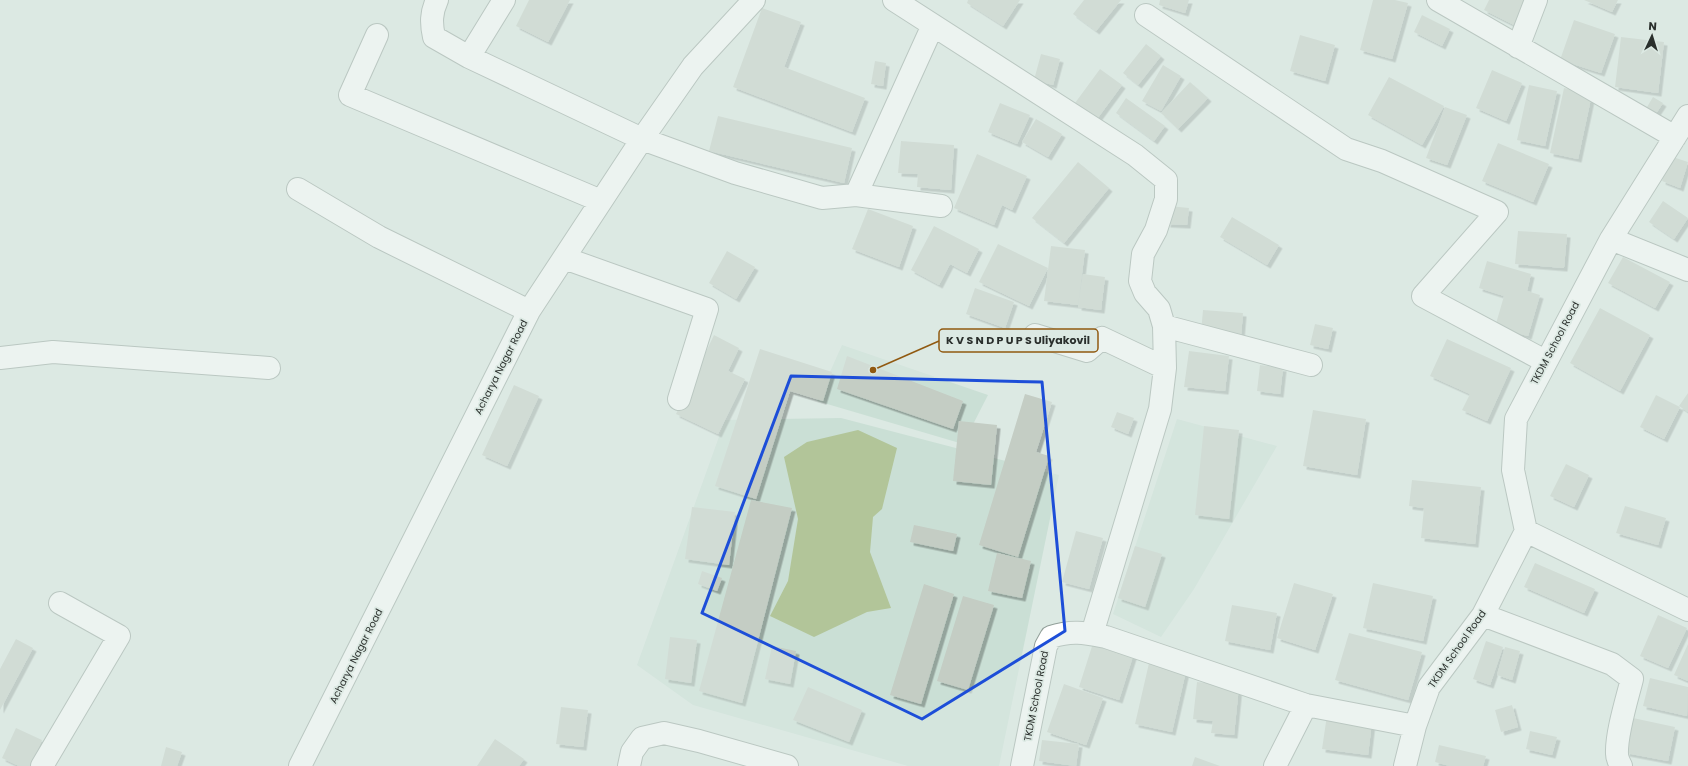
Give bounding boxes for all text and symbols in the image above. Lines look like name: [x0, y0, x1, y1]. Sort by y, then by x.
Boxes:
north arrow: [1632, 16, 1672, 56]
text: N: [1648, 18, 1657, 34]
street label: TKDM School Road: [1527, 299, 1583, 387]
street label: Acharya Nagar Road: [471, 317, 531, 417]
callout: K V S N D P U P S Uliyakovil: [939, 329, 1098, 352]
text: K V S N D P U P S Uliyakovil: [946, 332, 1090, 348]
street label: Acharya Nagar Road: [326, 606, 386, 706]
street label: TKDM School Road: [1424, 607, 1490, 691]
street label: TKDM School Road: [1020, 649, 1052, 743]

